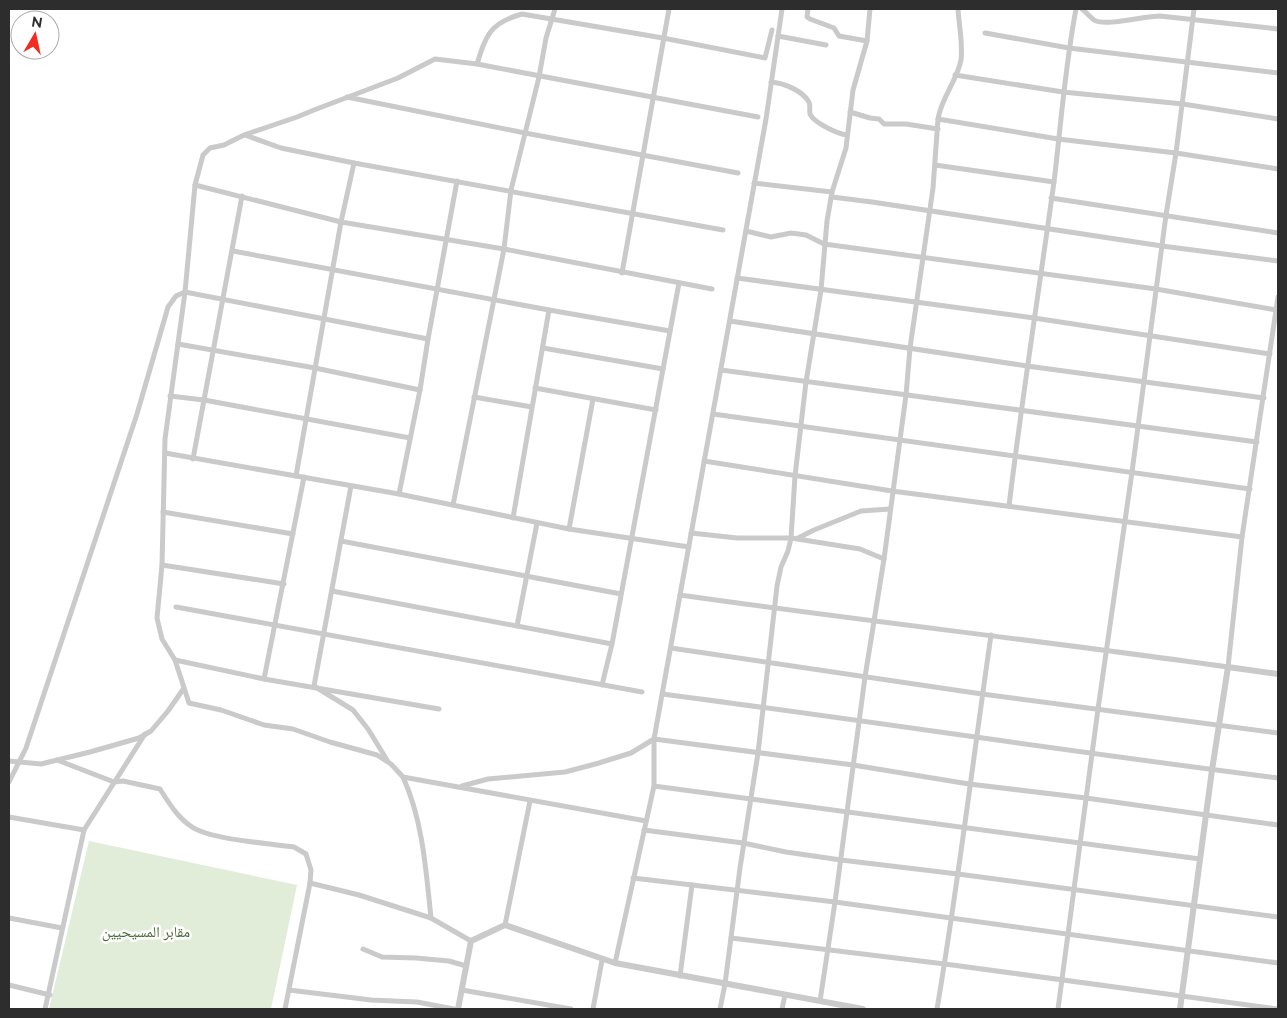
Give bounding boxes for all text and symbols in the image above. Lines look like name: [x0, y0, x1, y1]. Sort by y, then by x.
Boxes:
north arrow: [10, 10, 60, 60]
text: N: [31, 13, 44, 31]
park label: مقابر المسيحيين: [102, 923, 190, 942]

